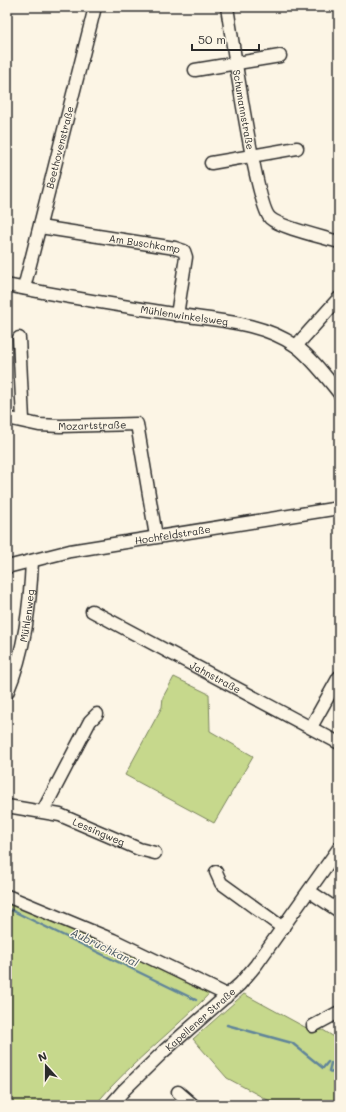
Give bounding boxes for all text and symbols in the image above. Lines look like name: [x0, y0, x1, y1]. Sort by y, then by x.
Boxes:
scale bar: [192, 26, 259, 52]
text: 50 m: [198, 31, 226, 47]
street label: Schumannstraße: [230, 68, 258, 151]
street label: Beethovenstraße: [42, 105, 77, 190]
street label: Am Buschkamp: [108, 231, 182, 256]
street label: Mühlenwinkelsweg: [140, 302, 229, 329]
street label: Mozartstraße: [58, 417, 127, 433]
street label: Hochfeldstraße: [134, 522, 212, 548]
street label: Mühlenweg: [16, 589, 37, 643]
street label: Jahnstraße: [187, 658, 243, 696]
street label: Lessingweg: [71, 814, 127, 849]
water label: Aubruchkanal: [69, 924, 141, 970]
street label: Kapellener Straße: [162, 984, 239, 1054]
north arrow: [26, 1046, 66, 1086]
text: N: [36, 1048, 49, 1065]

